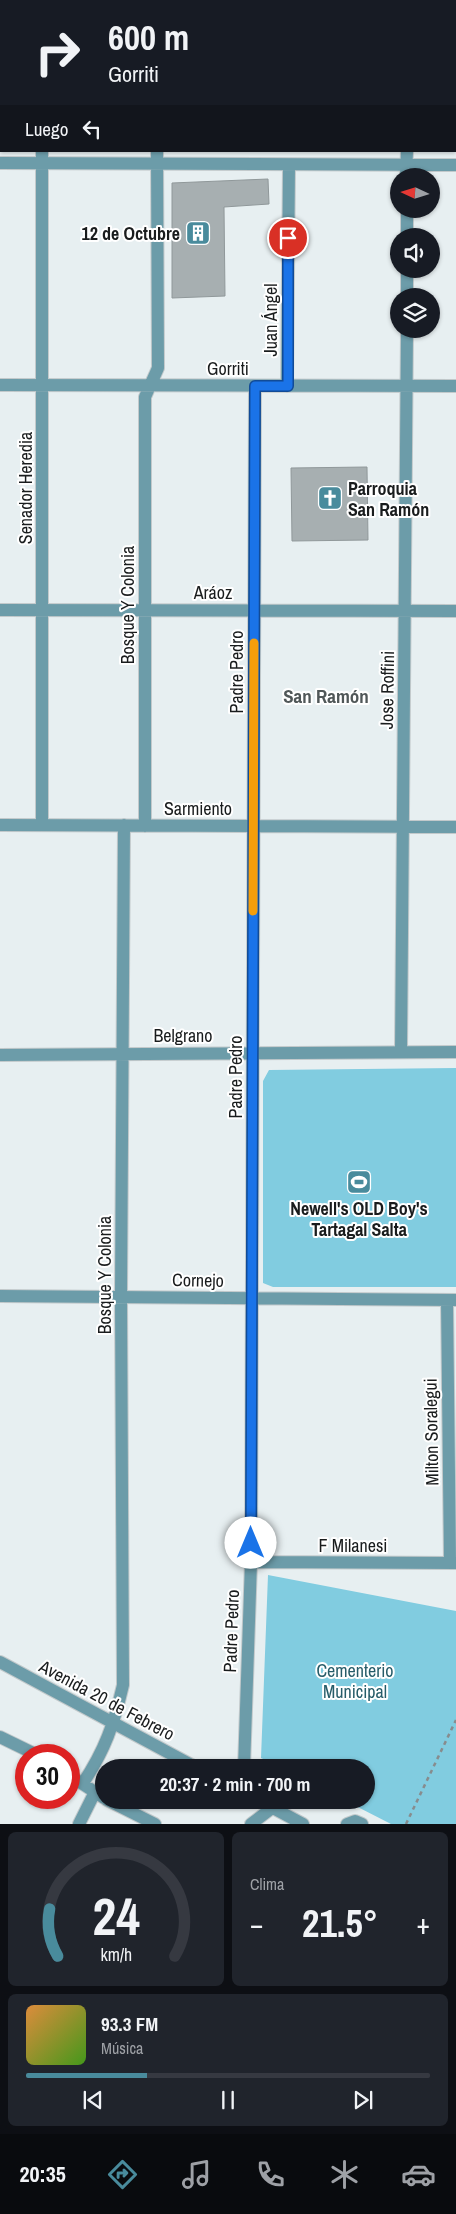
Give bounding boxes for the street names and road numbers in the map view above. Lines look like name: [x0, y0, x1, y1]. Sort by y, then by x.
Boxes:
street label: Juan Ángel: [258, 283, 283, 357]
street label: Gorriti: [207, 356, 249, 381]
street label: Senador Heredia: [13, 432, 38, 544]
street label: Bosque Y Colonia: [115, 546, 140, 664]
street label: Aráoz: [193, 580, 232, 605]
street label: Padre Pedro: [224, 631, 249, 713]
street label: Jose Roffini: [374, 651, 400, 729]
street label: Sarmiento: [164, 796, 232, 821]
street label: Belgrano: [153, 1023, 213, 1048]
street label: Padre Pedro: [223, 1036, 248, 1118]
street label: Bosque Y Colonia: [92, 1216, 117, 1334]
street label: Cornejo: [172, 1267, 224, 1293]
street label: Milton Soralegui: [418, 1378, 444, 1486]
street label: F Milanesi: [319, 1533, 387, 1558]
street label: Padre Pedro: [217, 1589, 245, 1673]
street label: Avenida 20 de Febrero: [34, 1653, 179, 1746]

